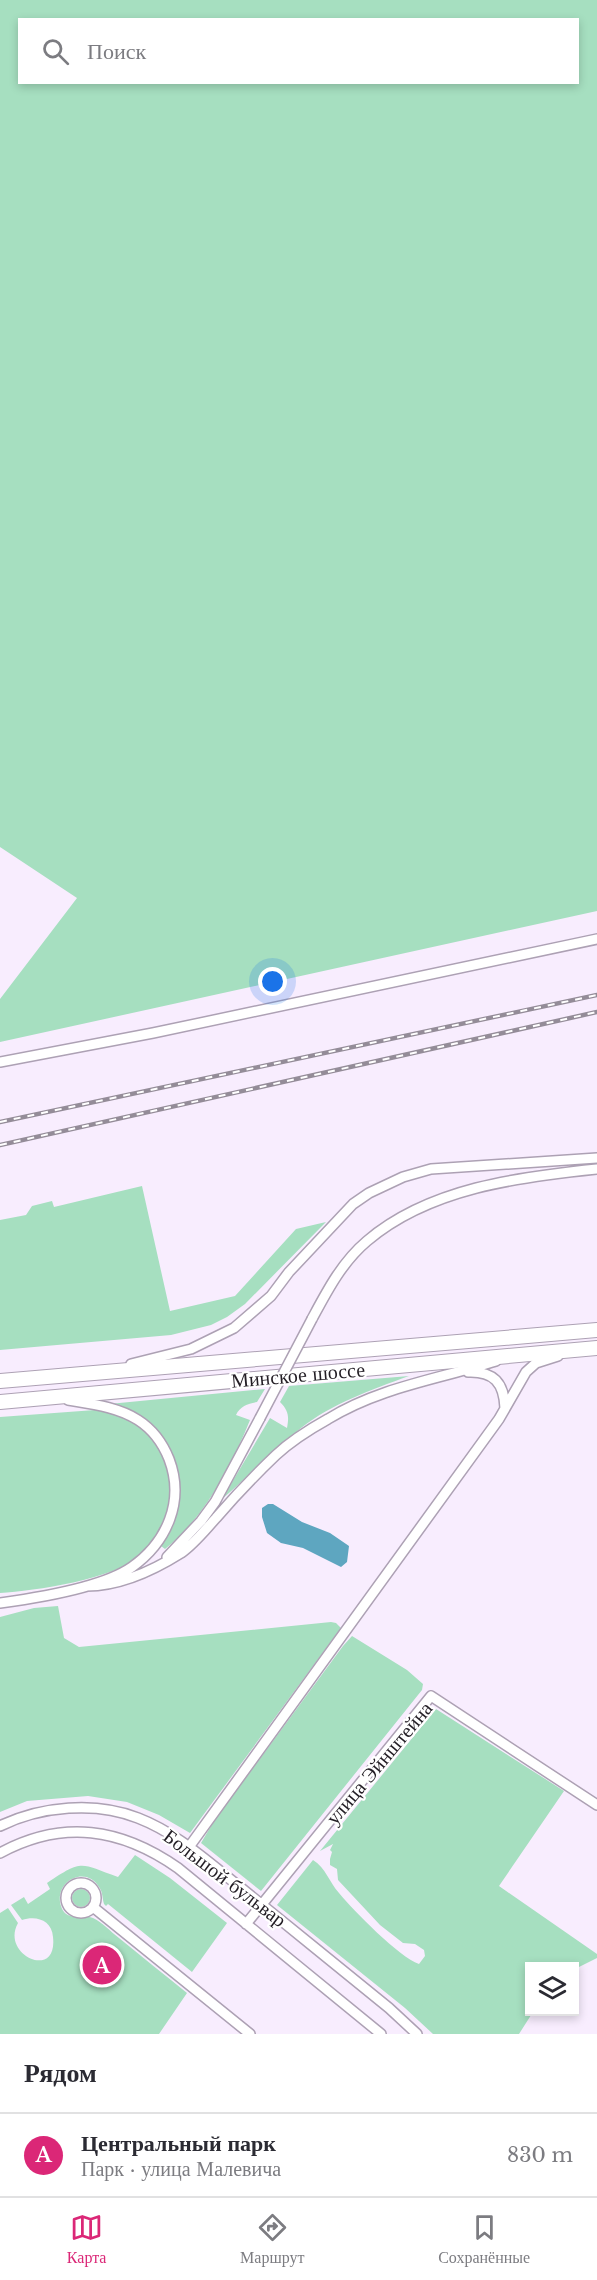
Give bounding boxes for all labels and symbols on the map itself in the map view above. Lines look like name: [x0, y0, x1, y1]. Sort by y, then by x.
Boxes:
your location: [258, 967, 287, 996]
street label: Минское шоссе: [230, 1357, 366, 1393]
street label: улица Эйнштейна: [321, 1697, 437, 1829]
street label: Большой бульвар: [159, 1824, 291, 1932]
pin: A: [82, 1942, 122, 1988]

